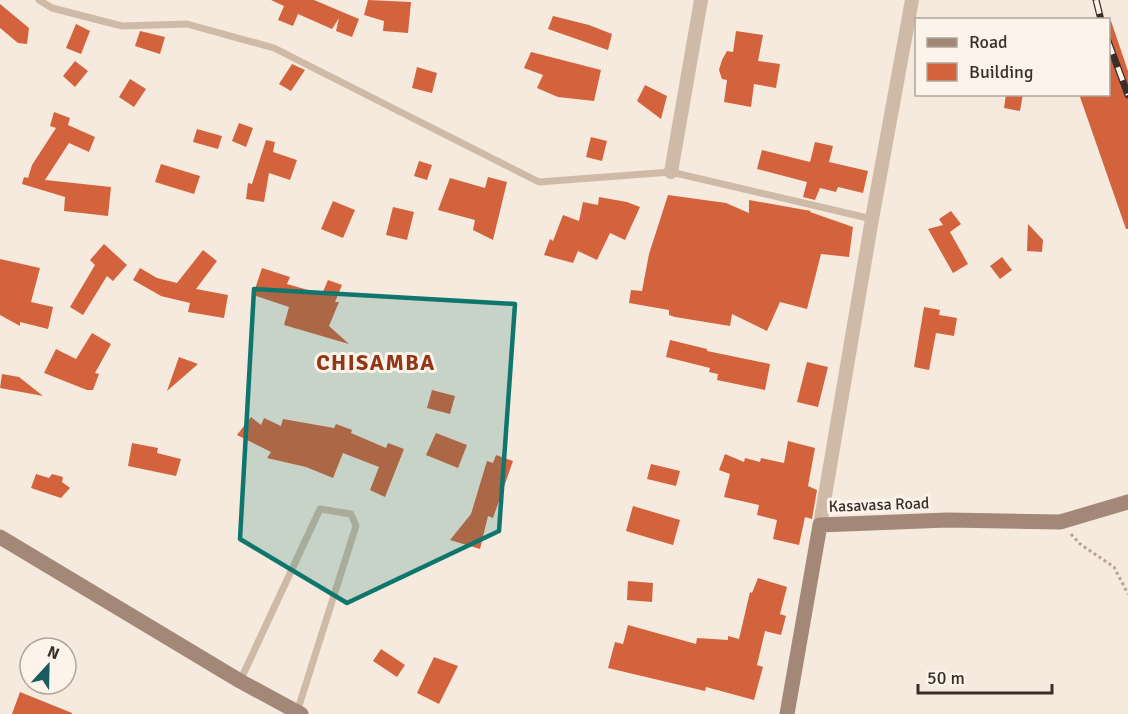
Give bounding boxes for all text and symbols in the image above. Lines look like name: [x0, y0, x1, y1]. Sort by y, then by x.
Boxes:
legend: [915, 18, 1110, 96]
text: Road: [969, 31, 1008, 53]
text: Building: [969, 61, 1033, 83]
district label: CHISAMBA: [316, 349, 436, 376]
street label: Kasavasa Road: [828, 493, 930, 517]
north arrow: [18, 636, 78, 696]
text: N: [44, 642, 62, 664]
scale bar: [918, 657, 1052, 695]
text: 50 m: [927, 667, 965, 689]

